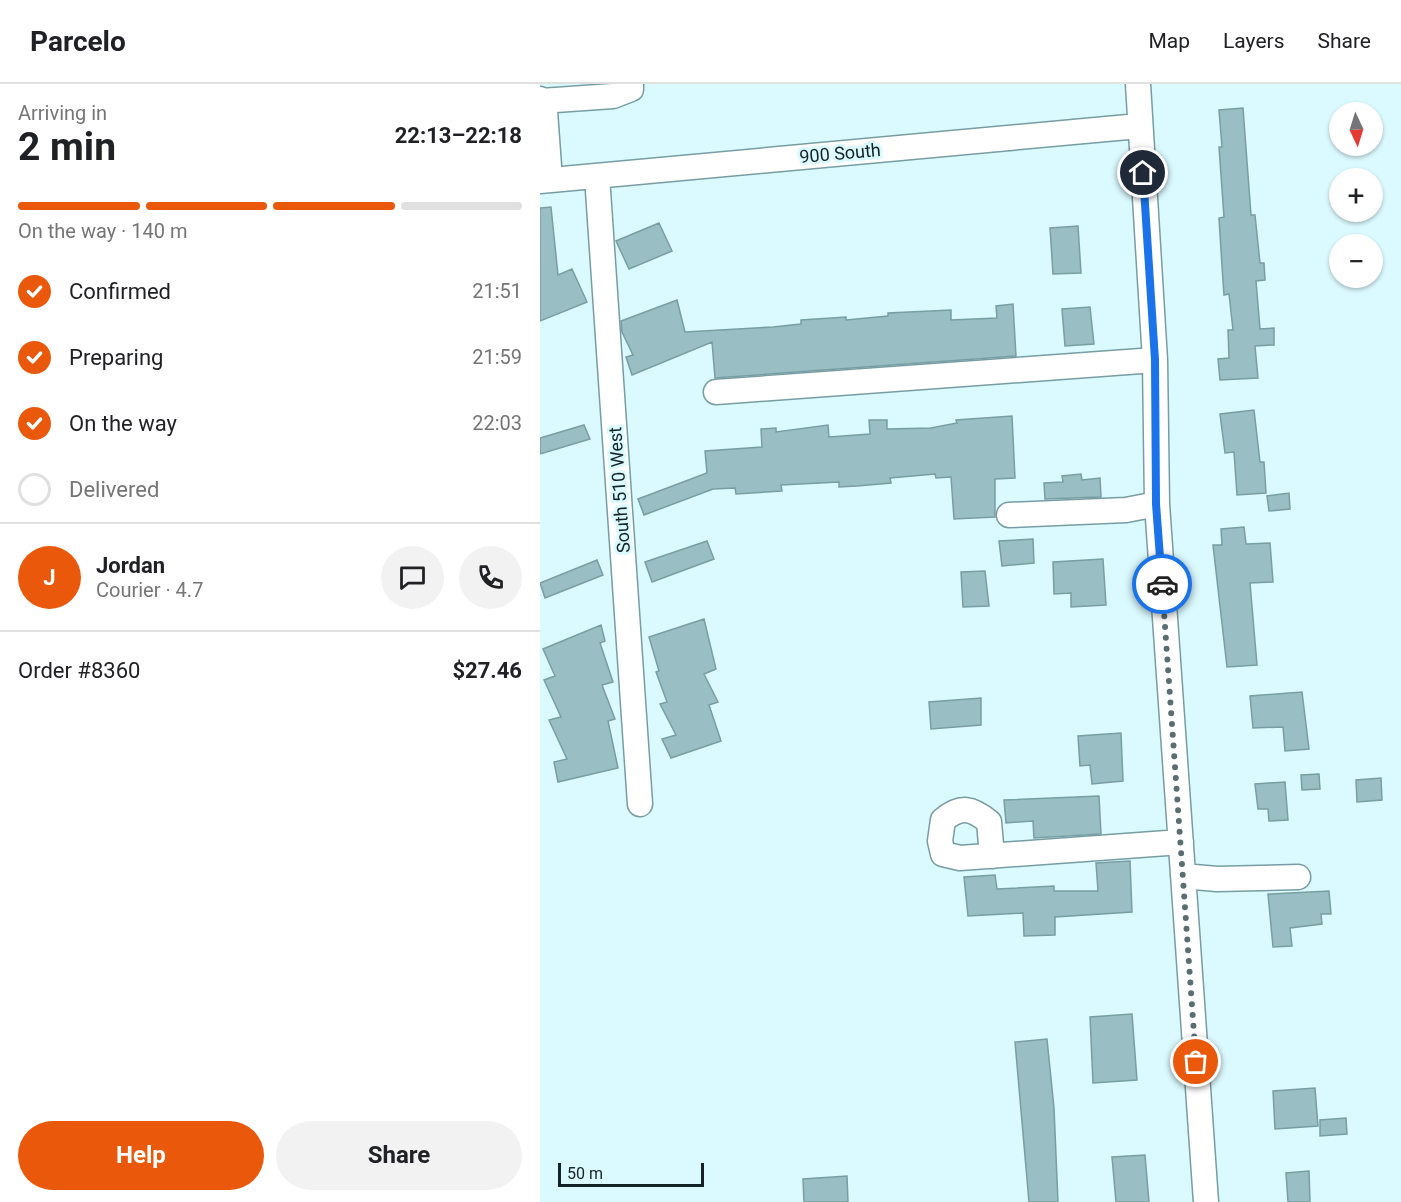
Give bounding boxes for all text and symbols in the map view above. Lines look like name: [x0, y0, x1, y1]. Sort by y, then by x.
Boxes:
text: Parcelo: [30, 25, 126, 58]
text: Map: [1148, 29, 1190, 53]
text: Layers: [1223, 29, 1284, 53]
text: Share: [1317, 29, 1371, 53]
text: Arriving in: [18, 101, 107, 125]
north arrow: [1329, 102, 1383, 156]
map controls: [1329, 102, 1383, 288]
text: 22:13–22:18: [395, 123, 522, 148]
text: 2 min: [18, 124, 116, 170]
street label: 900 South: [798, 139, 882, 167]
pin: [1117, 147, 1168, 198]
icon: home: [1126, 156, 1159, 189]
button: +: [1329, 168, 1383, 222]
text: On the way · 140 m: [18, 219, 187, 243]
button: −: [1329, 234, 1383, 288]
icon: check: [18, 275, 51, 308]
text: Confirmed: [69, 279, 171, 304]
text: 21:51: [472, 279, 522, 303]
icon: check: [18, 341, 51, 374]
text: Preparing: [69, 345, 163, 370]
text: 21:59: [472, 345, 522, 369]
icon: check: [18, 407, 51, 440]
text: On the way: [69, 411, 177, 436]
text: 22:03: [472, 411, 522, 435]
street label: South 510 West: [604, 426, 634, 554]
text: Delivered: [69, 477, 159, 502]
button: chat: [381, 546, 444, 609]
button: phone: [459, 546, 522, 609]
text: Jordan: [96, 553, 165, 578]
courier: [1132, 554, 1192, 614]
text: J: [43, 565, 56, 590]
icon: car: [1146, 568, 1179, 601]
text: Courier · 4.7: [96, 578, 203, 602]
text: Order #8360: [18, 658, 140, 683]
text: $27.46: [453, 658, 522, 683]
pin: [1170, 1036, 1221, 1087]
icon: bag: [1179, 1045, 1212, 1078]
button: Help: [18, 1121, 264, 1190]
button: Share: [276, 1121, 522, 1190]
scale bar: [558, 1160, 704, 1188]
text: 50 m: [567, 1164, 603, 1183]

